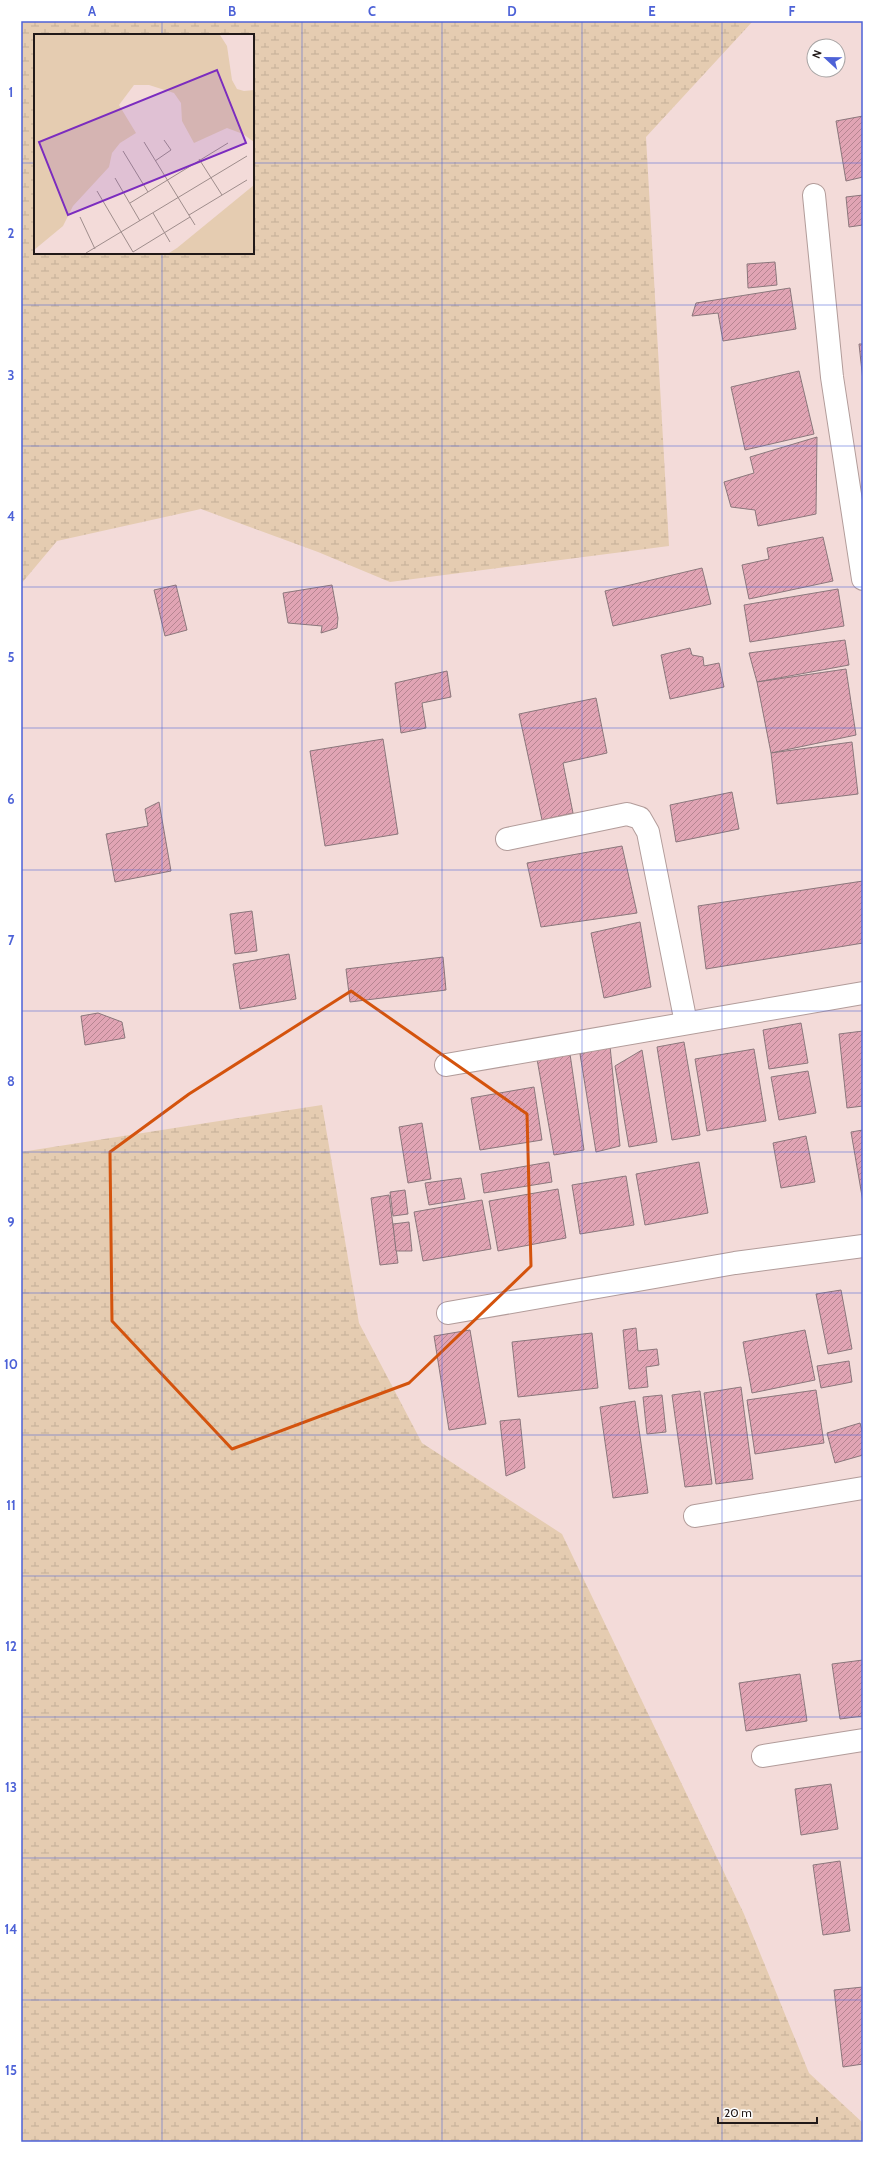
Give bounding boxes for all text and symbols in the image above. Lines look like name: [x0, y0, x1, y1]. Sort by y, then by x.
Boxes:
text: A: [88, 3, 97, 19]
text: B: [228, 3, 236, 19]
text: C: [368, 3, 376, 19]
text: D: [507, 3, 517, 19]
text: E: [648, 3, 656, 19]
text: F: [789, 3, 796, 19]
inset map: [34, 34, 254, 254]
north arrow: [806, 38, 846, 78]
text: N: [809, 48, 825, 60]
text: 1: [9, 84, 13, 100]
text: 2: [8, 225, 15, 241]
text: 3: [7, 367, 15, 383]
text: 4: [7, 508, 15, 524]
text: 5: [8, 649, 15, 665]
text: 6: [7, 791, 15, 807]
text: 7: [8, 932, 15, 948]
text: 8: [7, 1073, 15, 1089]
text: 9: [7, 1214, 15, 1230]
text: 10: [4, 1356, 18, 1372]
text: 11: [6, 1497, 16, 1513]
text: 12: [5, 1638, 17, 1654]
text: 13: [5, 1779, 17, 1795]
text: 14: [5, 1921, 17, 1937]
text: 15: [5, 2062, 17, 2078]
scale bar: [718, 2099, 817, 2125]
text: 20 m: [724, 2105, 752, 2120]

